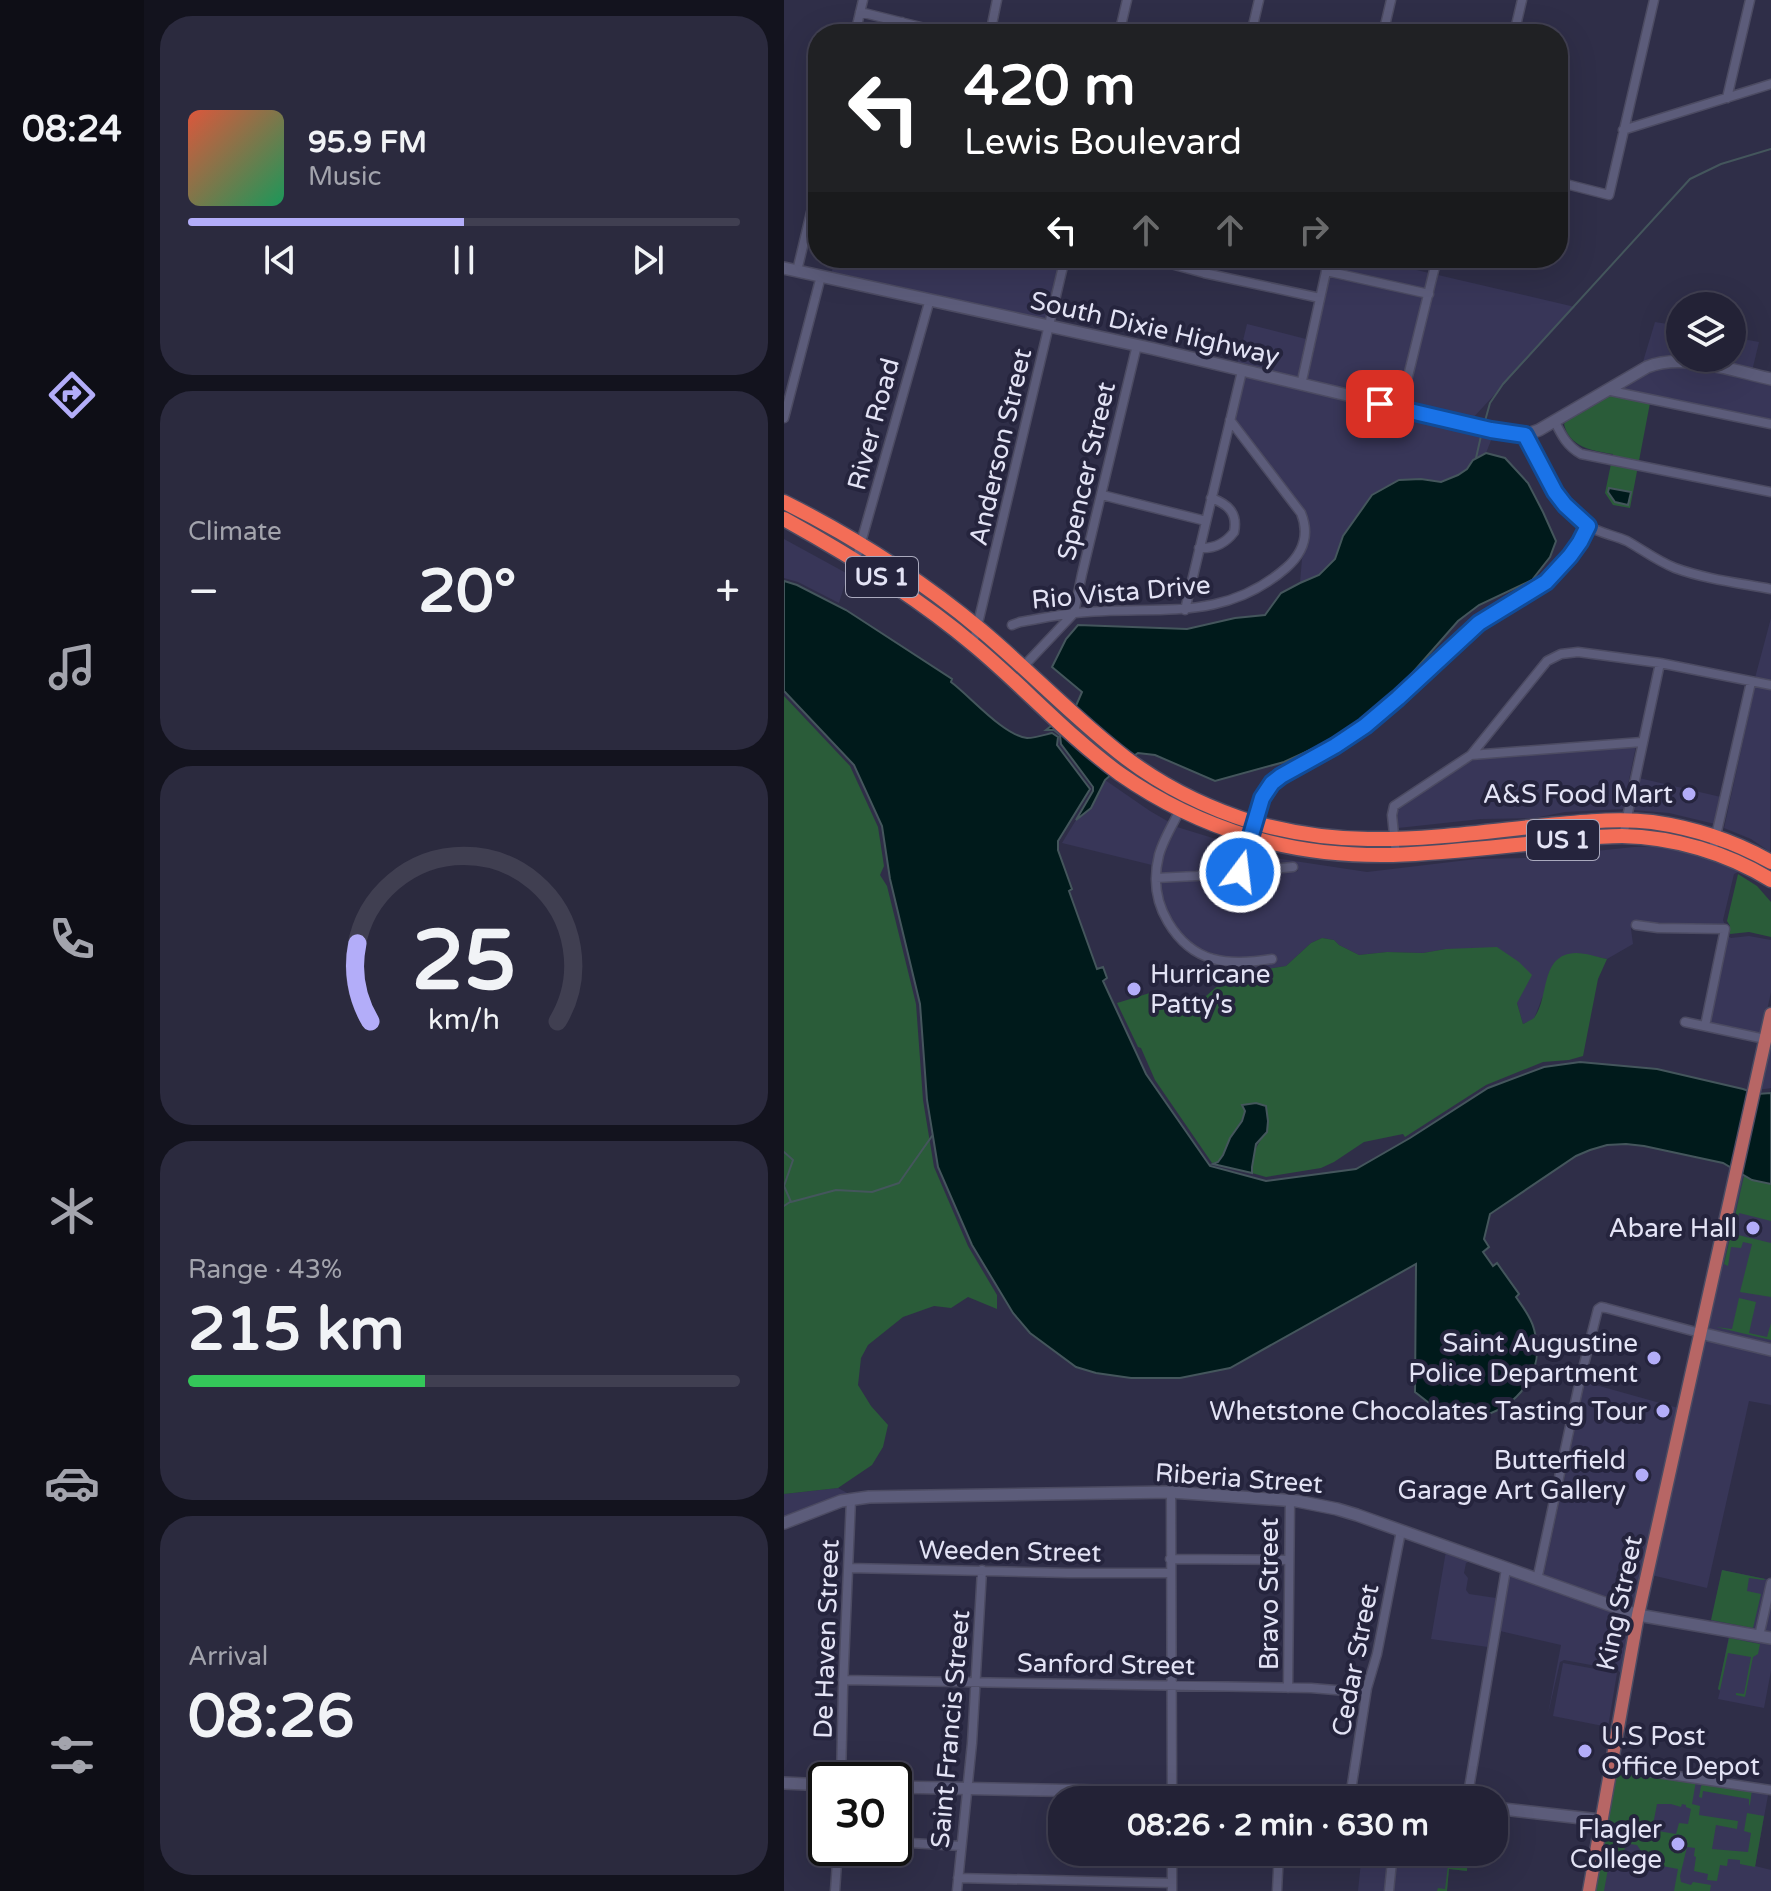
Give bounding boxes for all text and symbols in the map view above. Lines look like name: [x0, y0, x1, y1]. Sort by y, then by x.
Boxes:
text: 420 m: [964, 53, 1135, 120]
icon: left: [832, 56, 936, 160]
text: 08:24: [22, 108, 122, 151]
text: Lewis Boulevard: [964, 121, 1242, 164]
text: 95.9 FM: [308, 124, 427, 161]
text: Music: [308, 161, 381, 192]
icon: left: [1040, 208, 1084, 252]
icon: ahead: [1124, 208, 1168, 252]
icon: ahead: [1208, 208, 1252, 252]
icon: right: [1292, 208, 1336, 252]
icon: previous: [258, 238, 302, 282]
icon: pause: [442, 238, 486, 282]
icon: next: [626, 238, 670, 282]
street label: South Dixie Highway: [1027, 285, 1282, 372]
map controls: [1666, 292, 1746, 372]
button: layers: [1666, 292, 1746, 372]
street label: Anderson Street: [963, 345, 1038, 549]
street label: River Road: [841, 355, 906, 494]
icon: directions: [44, 367, 100, 423]
pin: [1346, 370, 1414, 438]
street label: Spencer Street: [1051, 379, 1122, 563]
icon: arrive: [1358, 382, 1402, 426]
text: Climate: [188, 516, 282, 547]
text: 20°: [418, 556, 516, 628]
road number: US 1: [846, 557, 918, 597]
text: −: [188, 566, 219, 619]
text: +: [715, 566, 740, 619]
street label: Rio Vista Drive: [1030, 569, 1212, 616]
icon: music: [44, 639, 100, 695]
place label: A&S Food Mart: [1483, 779, 1673, 810]
marker: A&S Food Mart: [1680, 785, 1698, 803]
road number: US 1: [1527, 820, 1599, 860]
position arrow: [1198, 830, 1282, 914]
icon: phone: [44, 911, 100, 967]
text: 25: [412, 911, 516, 1011]
place label: Hurricane Patty's: [1150, 959, 1271, 1020]
marker: Hurricane Patty's: [1125, 980, 1143, 998]
text: km/h: [428, 1003, 500, 1037]
icon: climate: [44, 1183, 100, 1239]
place label: Abare Hall: [1609, 1213, 1737, 1244]
marker: Abare Hall: [1744, 1219, 1762, 1237]
text: Range · 43%: [188, 1254, 342, 1285]
text: 215 km: [188, 1294, 404, 1366]
place label: Saint Augustine Police Department: [1408, 1328, 1638, 1389]
marker: Saint Augustine Police Department: [1645, 1349, 1663, 1367]
place label: Whetstone Chocolates Tasting Tour: [1209, 1396, 1647, 1427]
marker: Whetstone Chocolates Tasting Tour: [1654, 1402, 1672, 1420]
place label: Butterfield Garage Art Gallery: [1397, 1445, 1626, 1506]
icon: car: [44, 1455, 100, 1511]
street label: Riberia Street: [1154, 1457, 1324, 1500]
marker: Butterfield Garage Art Gallery: [1633, 1466, 1651, 1484]
street label: Bravo Street: [1254, 1518, 1285, 1670]
street label: King Street: [1590, 1533, 1649, 1673]
street label: Weeden Street: [918, 1534, 1102, 1569]
street label: De Haven Street: [808, 1539, 845, 1739]
street label: Cedar Street: [1326, 1581, 1385, 1739]
street label: Saint Francis Street: [925, 1609, 976, 1849]
text: Arrival: [188, 1641, 268, 1672]
street label: Sanford Street: [1017, 1647, 1195, 1682]
text: 08:26: [188, 1681, 354, 1753]
place label: U.S Post Office Depot: [1601, 1721, 1760, 1782]
icon: filters: [44, 1727, 100, 1783]
marker: U.S Post Office Depot: [1576, 1742, 1594, 1760]
speed limit sign: 30: [808, 1762, 912, 1866]
text: 08:26 · 2 min · 630 m: [1127, 1807, 1429, 1844]
place label: Flagler College: [1570, 1814, 1662, 1875]
marker: Flagler College: [1669, 1835, 1687, 1853]

